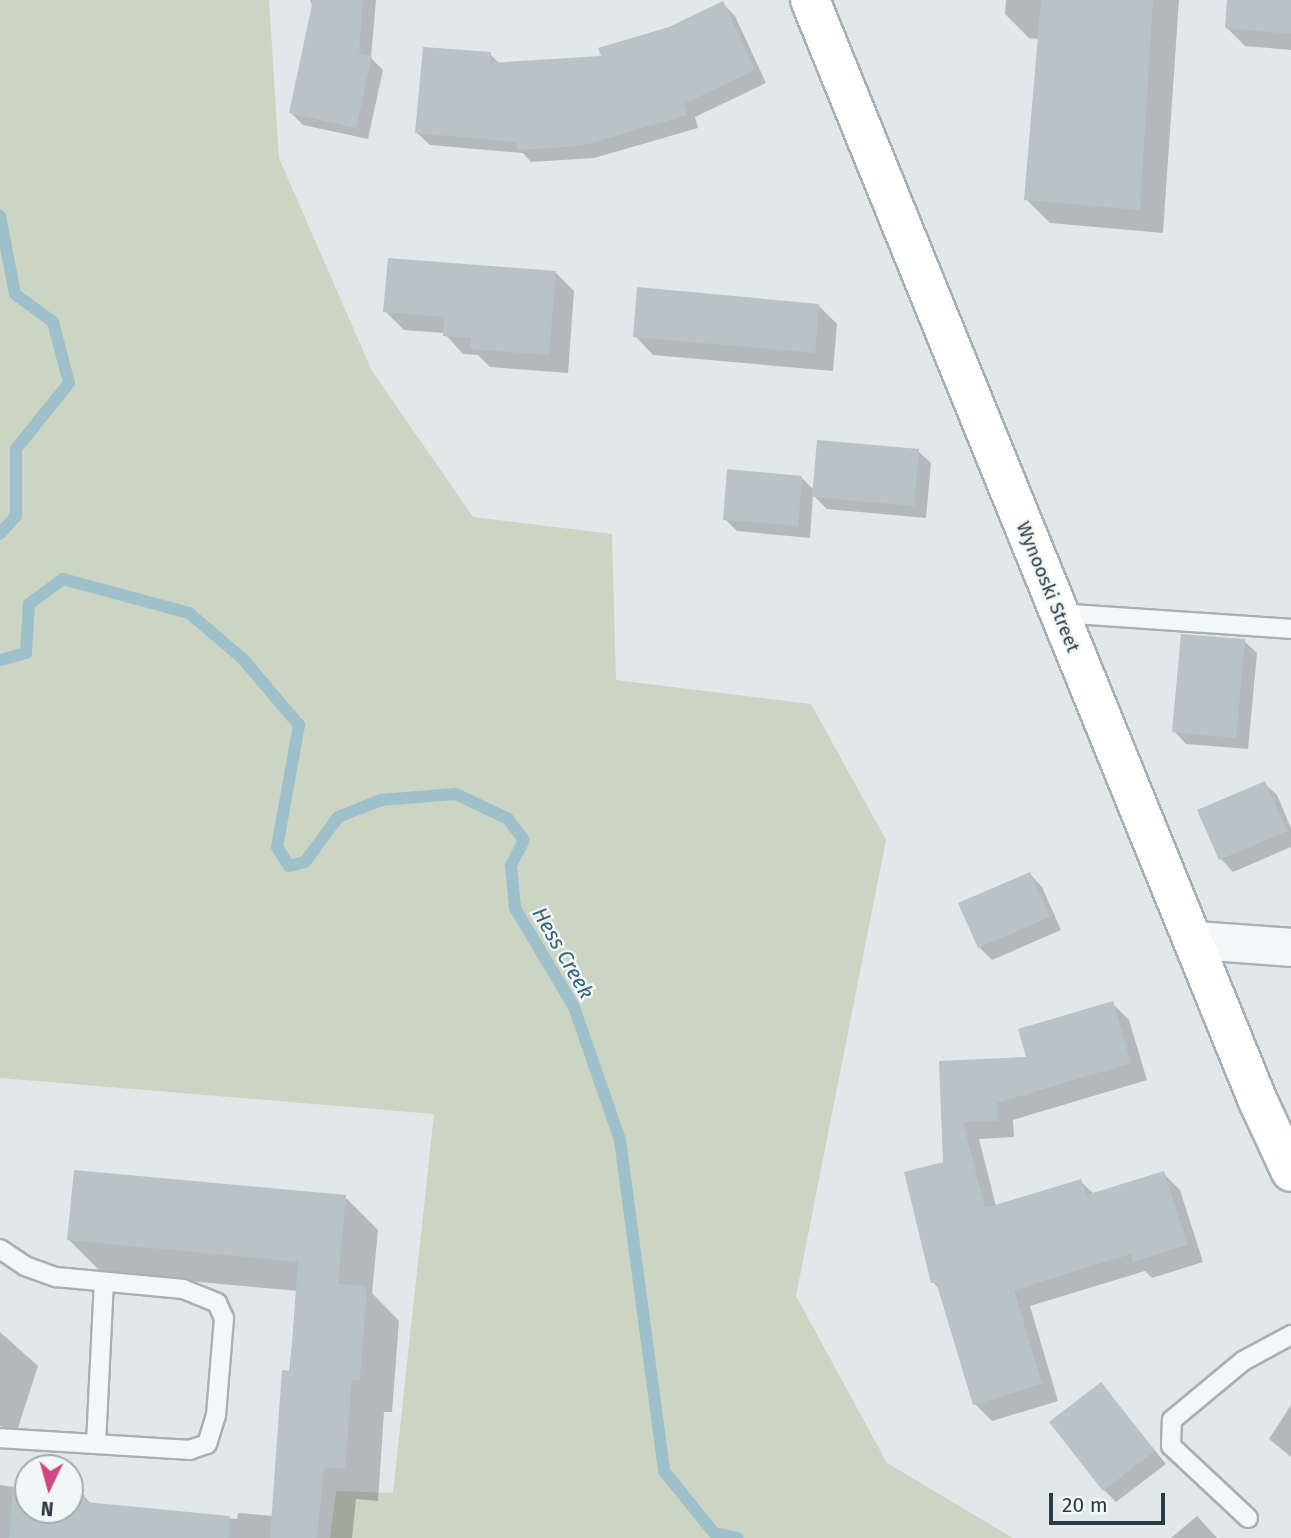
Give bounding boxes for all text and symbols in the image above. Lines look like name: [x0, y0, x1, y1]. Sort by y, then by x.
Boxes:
street label: Wynooski Street: [1011, 518, 1085, 656]
water label: Hess Creek: [527, 903, 599, 1003]
north arrow: [14, 1454, 84, 1524]
scale bar: [1053, 1478, 1168, 1522]
text: 20 m: [1062, 1492, 1108, 1518]
text: N: [40, 1496, 55, 1520]

